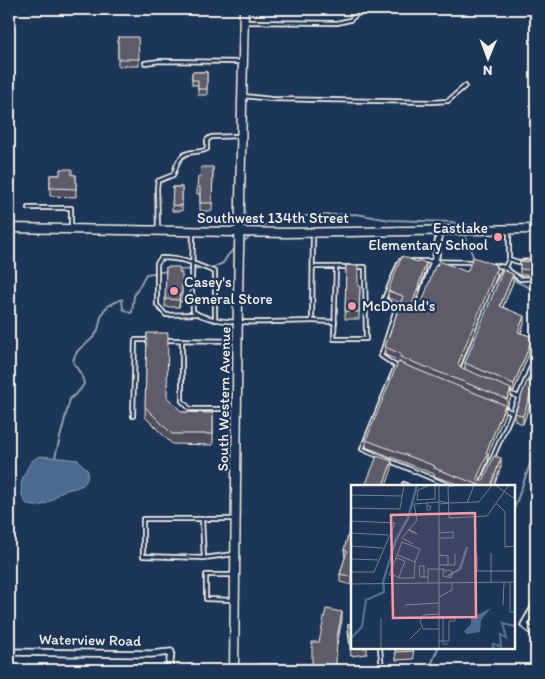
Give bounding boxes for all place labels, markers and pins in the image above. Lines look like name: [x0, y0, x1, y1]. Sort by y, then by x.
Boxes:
place label: Eastlake Elementary School: [368, 219, 489, 254]
marker: Eastlake Elementary School: [492, 231, 504, 243]
place label: Casey's General Store: [184, 273, 273, 308]
marker: Casey's General Store: [168, 285, 180, 297]
place label: McDonald's: [362, 297, 436, 315]
marker: McDonald's: [346, 300, 358, 312]

